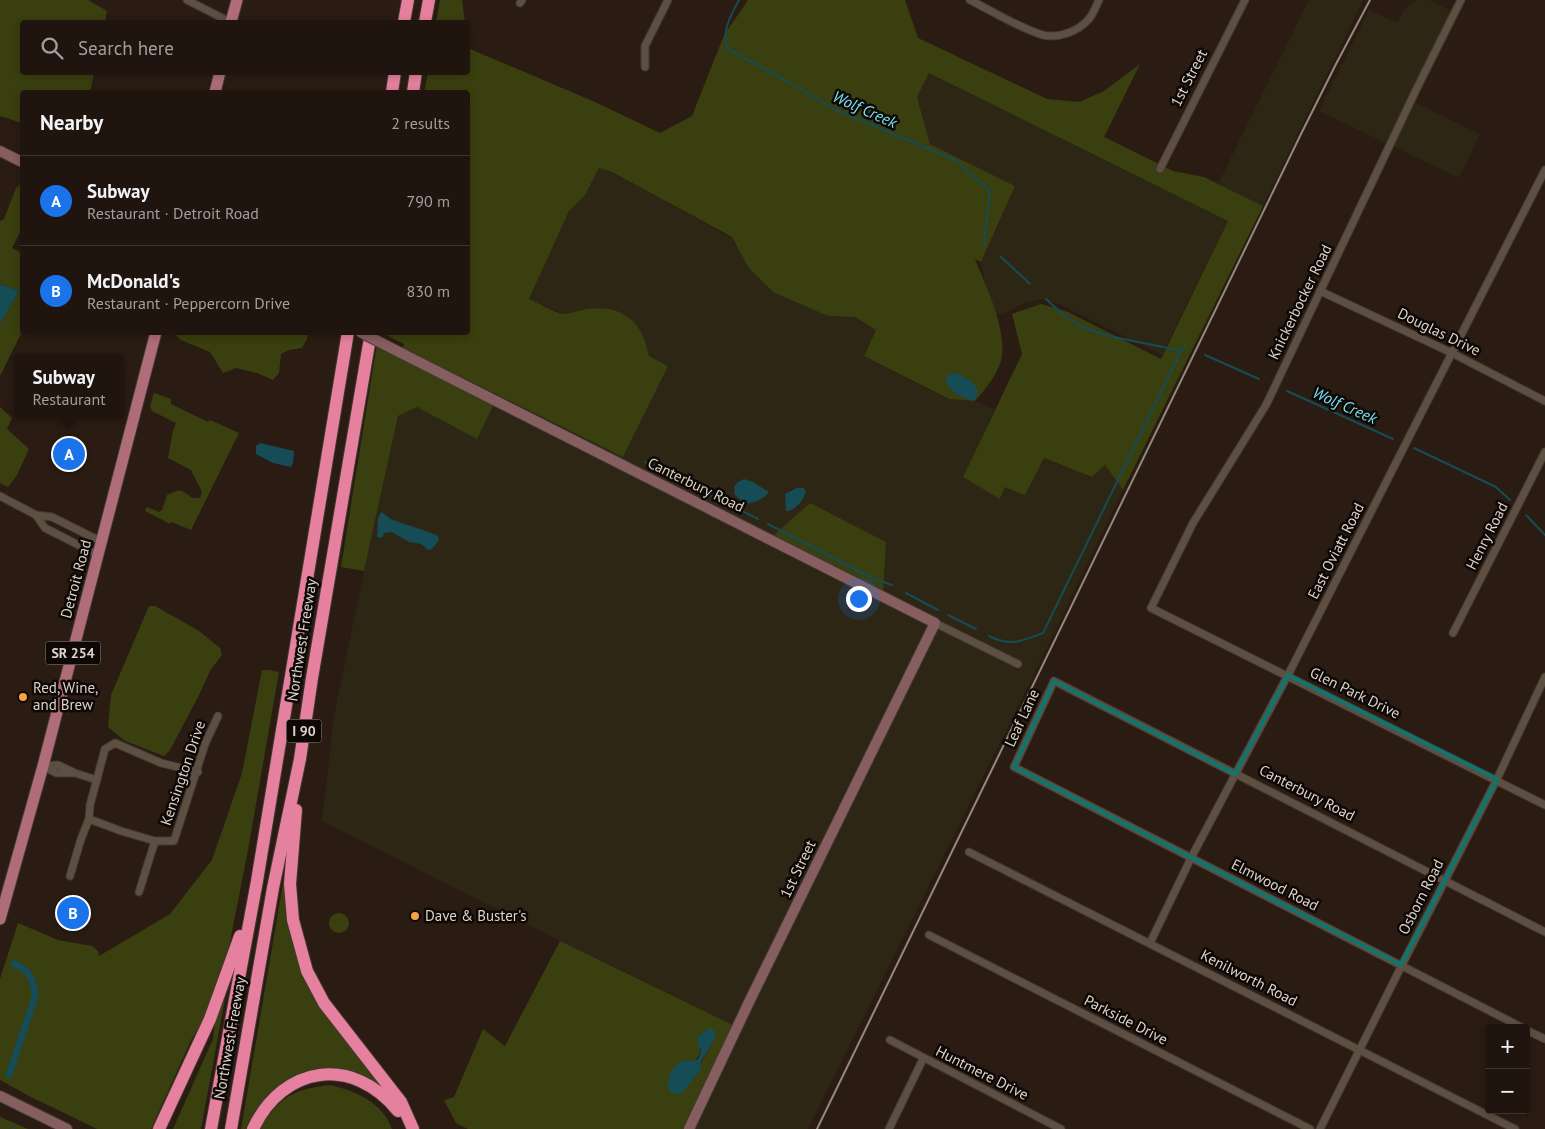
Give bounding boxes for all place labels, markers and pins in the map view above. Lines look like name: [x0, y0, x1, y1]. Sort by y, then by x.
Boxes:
pin: A: [53, 435, 85, 473]
place label: Red, Wine, and Brew: [33, 678, 98, 714]
marker: Red, Wine, and Brew: [17, 691, 29, 703]
pin: B: [57, 894, 89, 932]
place label: Dave & Buster's: [425, 906, 527, 925]
marker: Dave & Buster's: [409, 910, 421, 922]

